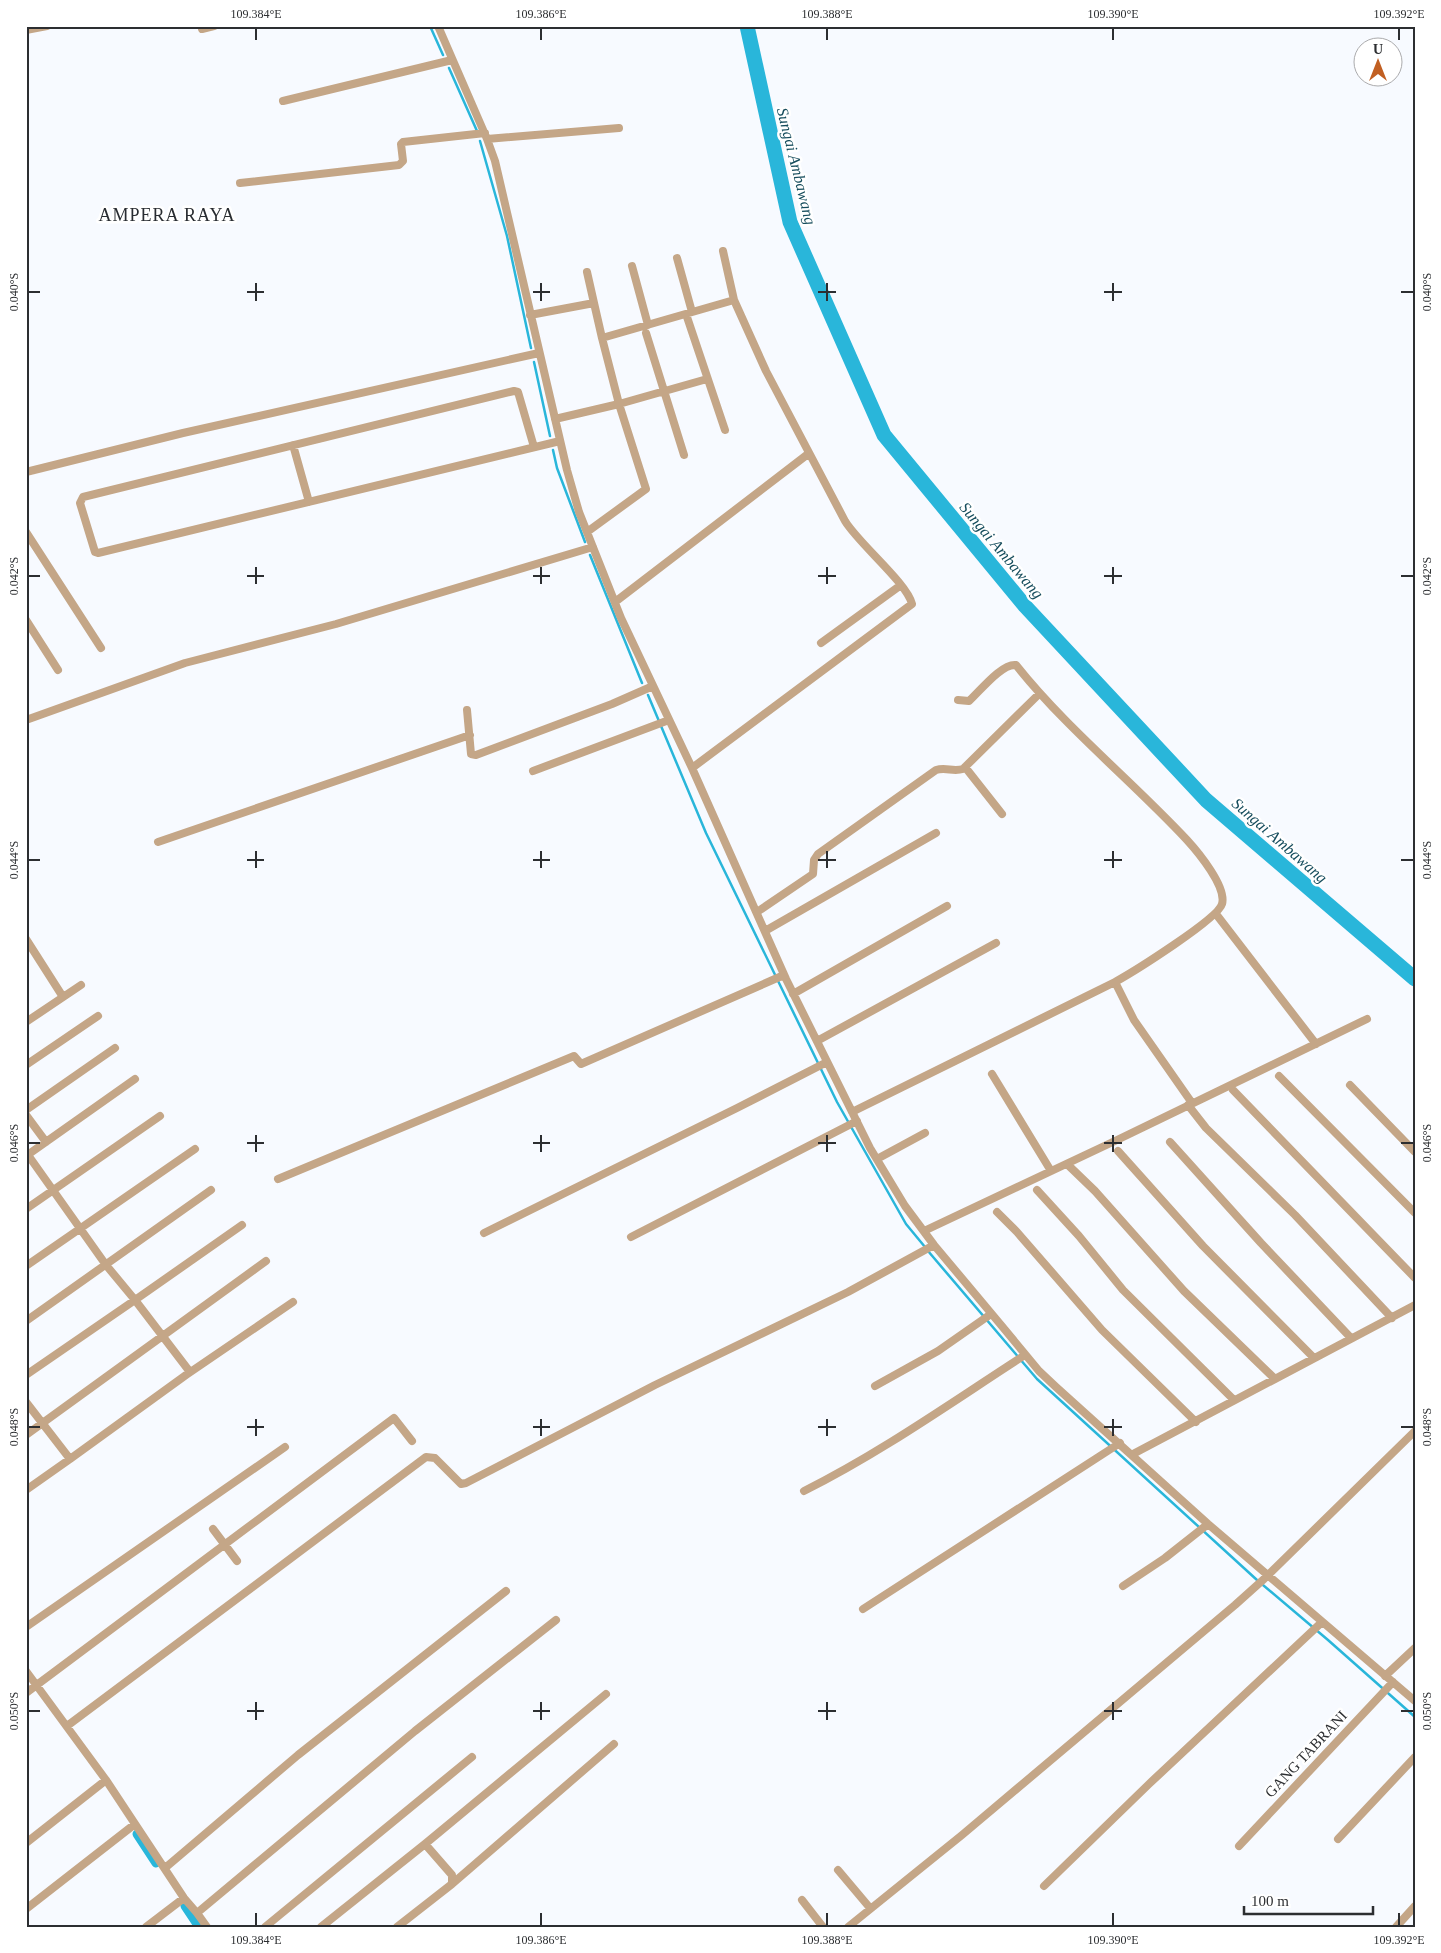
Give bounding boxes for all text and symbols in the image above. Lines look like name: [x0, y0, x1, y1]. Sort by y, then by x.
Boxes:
text: 109.384°E: [230, 7, 282, 21]
text: 109.386°E: [515, 7, 567, 21]
text: 109.388°E: [801, 7, 853, 21]
text: 109.390°E: [1087, 7, 1139, 21]
text: 109.392°E: [1373, 7, 1425, 21]
north arrow: [1354, 38, 1404, 88]
text: U: [1373, 42, 1383, 57]
water label: Sungai Ambawang: [773, 106, 819, 227]
district label: AMPERA RAYA: [99, 205, 235, 225]
text: 0.040°S: [7, 273, 21, 311]
text: 0.040°S: [1420, 273, 1434, 311]
water label: Sungai Ambawang: [956, 499, 1047, 602]
text: 0.042°S: [7, 557, 21, 595]
text: 0.042°S: [1420, 557, 1434, 595]
water label: Sungai Ambawang: [1228, 795, 1331, 887]
text: 0.044°S: [7, 841, 21, 879]
text: 0.044°S: [1420, 841, 1434, 879]
text: 0.046°S: [7, 1124, 21, 1162]
text: 0.046°S: [1420, 1124, 1434, 1162]
text: 0.048°S: [7, 1408, 21, 1446]
text: 0.048°S: [1420, 1408, 1434, 1446]
text: 0.050°S: [7, 1692, 21, 1730]
text: 0.050°S: [1420, 1692, 1434, 1730]
street label: GANG TABRANI: [1262, 1707, 1350, 1801]
scale bar: [1244, 1883, 1372, 1915]
text: 100 m: [1251, 1893, 1289, 1909]
text: 109.384°E: [230, 1933, 282, 1947]
text: 109.386°E: [515, 1933, 567, 1947]
text: 109.388°E: [801, 1933, 853, 1947]
text: 109.390°E: [1087, 1933, 1139, 1947]
text: 109.392°E: [1373, 1933, 1425, 1947]

